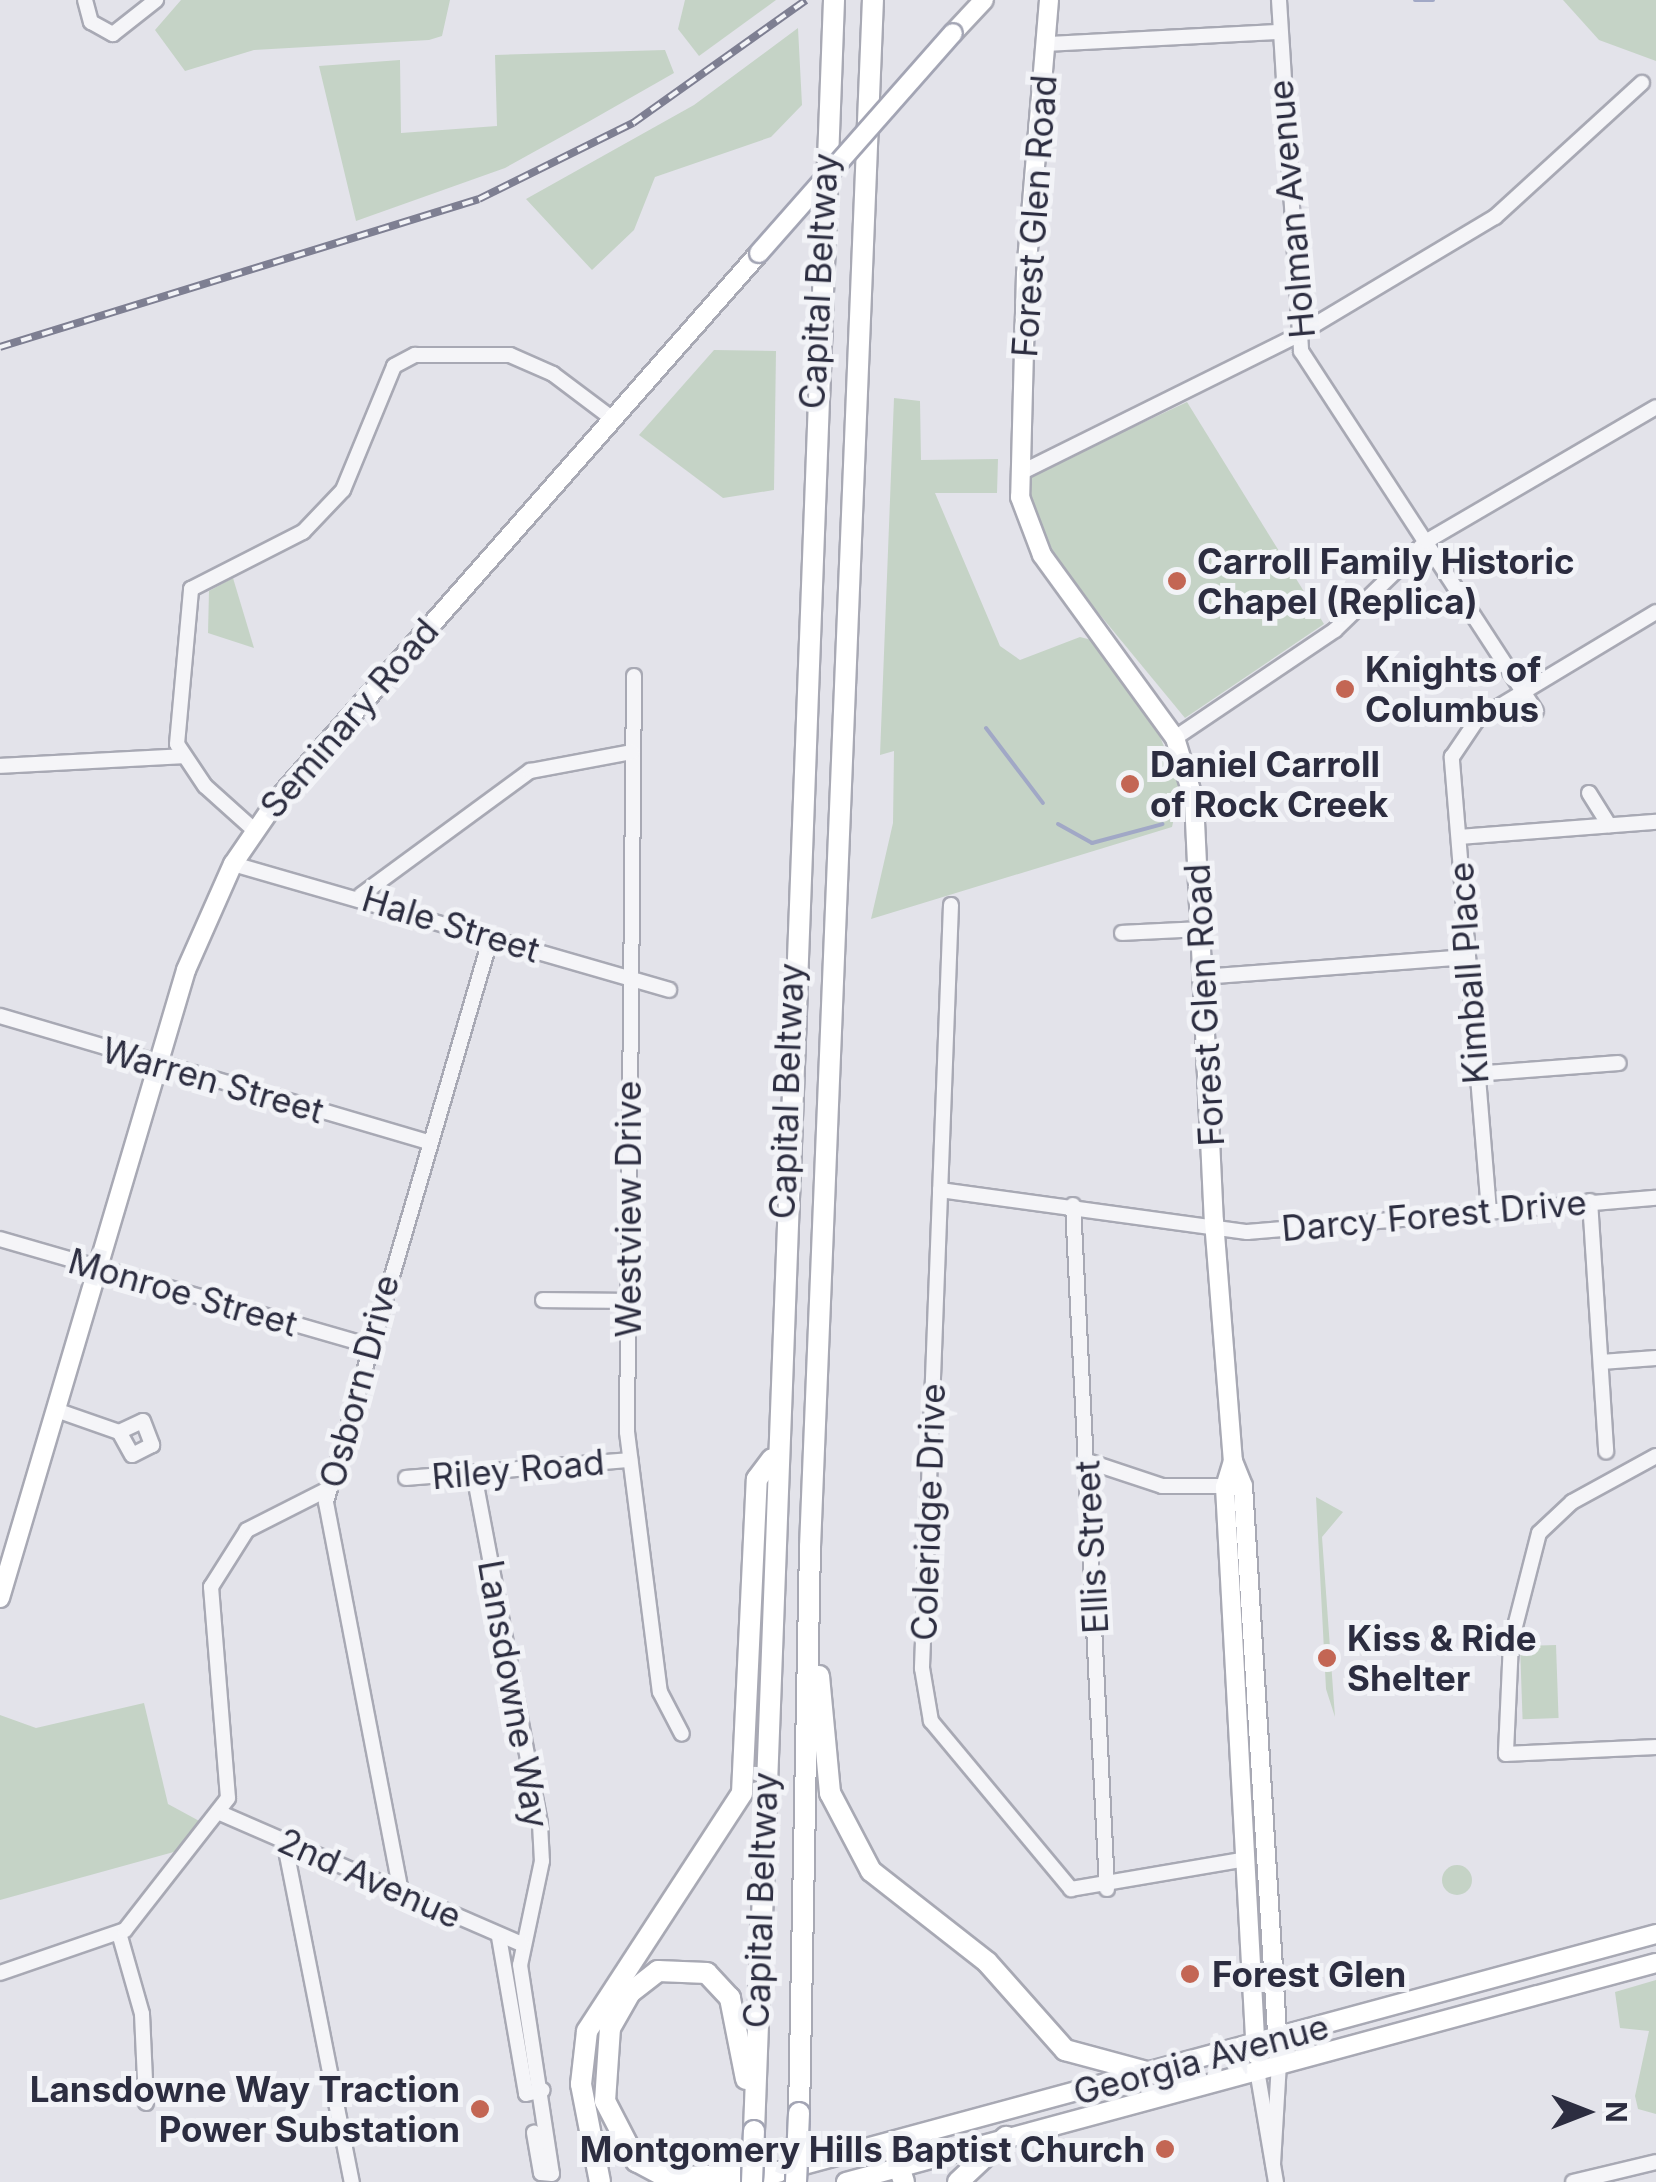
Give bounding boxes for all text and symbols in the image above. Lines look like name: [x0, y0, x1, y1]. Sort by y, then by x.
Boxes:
street label: Forest Glen Road: [1003, 73, 1065, 359]
street label: Holman Avenue: [1259, 78, 1323, 340]
street label: Capital Beltway: [790, 152, 846, 410]
place label: Carroll Family Historic Chapel (Replica): [1197, 540, 1575, 622]
marker: Carroll Family Historic Chapel (Replica): [1166, 570, 1188, 592]
street label: Seminary Road: [251, 610, 447, 826]
place label: Knights of Columbus: [1365, 648, 1541, 730]
marker: Knights of Columbus: [1334, 678, 1356, 700]
place label: Daniel Carroll of Rock Creek: [1150, 743, 1388, 825]
marker: Daniel Carroll of Rock Creek: [1119, 773, 1141, 795]
street label: Kimball Place: [1439, 861, 1497, 1085]
street label: Forest Glen Road: [1176, 863, 1232, 1147]
street label: Hale Street: [357, 877, 545, 971]
street label: Capital Beltway: [761, 962, 811, 1220]
street label: Warren Street: [97, 1028, 329, 1132]
street label: Westview Drive: [607, 1081, 649, 1337]
street label: Darcy Forest Drive: [1280, 1181, 1588, 1249]
street label: Monroe Street: [64, 1239, 302, 1345]
street label: Osborn Drive: [310, 1270, 408, 1492]
street label: Coleridge Drive: [903, 1383, 953, 1641]
street label: Riley Road: [430, 1441, 606, 1497]
street label: Ellis Street: [1065, 1459, 1117, 1635]
street label: Lansdowne Way: [470, 1557, 558, 1831]
place label: Kiss & Ride Shelter: [1347, 1617, 1537, 1699]
marker: Kiss & Ride Shelter: [1316, 1647, 1338, 1669]
street label: Capital Beltway: [735, 1771, 785, 2029]
street label: 2nd Avenue: [272, 1819, 468, 1937]
place label: Forest Glen: [1212, 1953, 1406, 1995]
marker: Forest Glen: [1177, 1961, 1203, 1987]
street label: Georgia Avenue: [1069, 2005, 1333, 2113]
north arrow: [1536, 2062, 1636, 2162]
place label: Lansdowne Way Traction Power Substation: [30, 2068, 460, 2150]
marker: Lansdowne Way Traction Power Substation: [469, 2098, 491, 2120]
text: N: [1599, 2101, 1633, 2123]
place label: Montgomery Hills Baptist Church: [580, 2128, 1145, 2170]
marker: Montgomery Hills Baptist Church: [1154, 2138, 1176, 2160]

